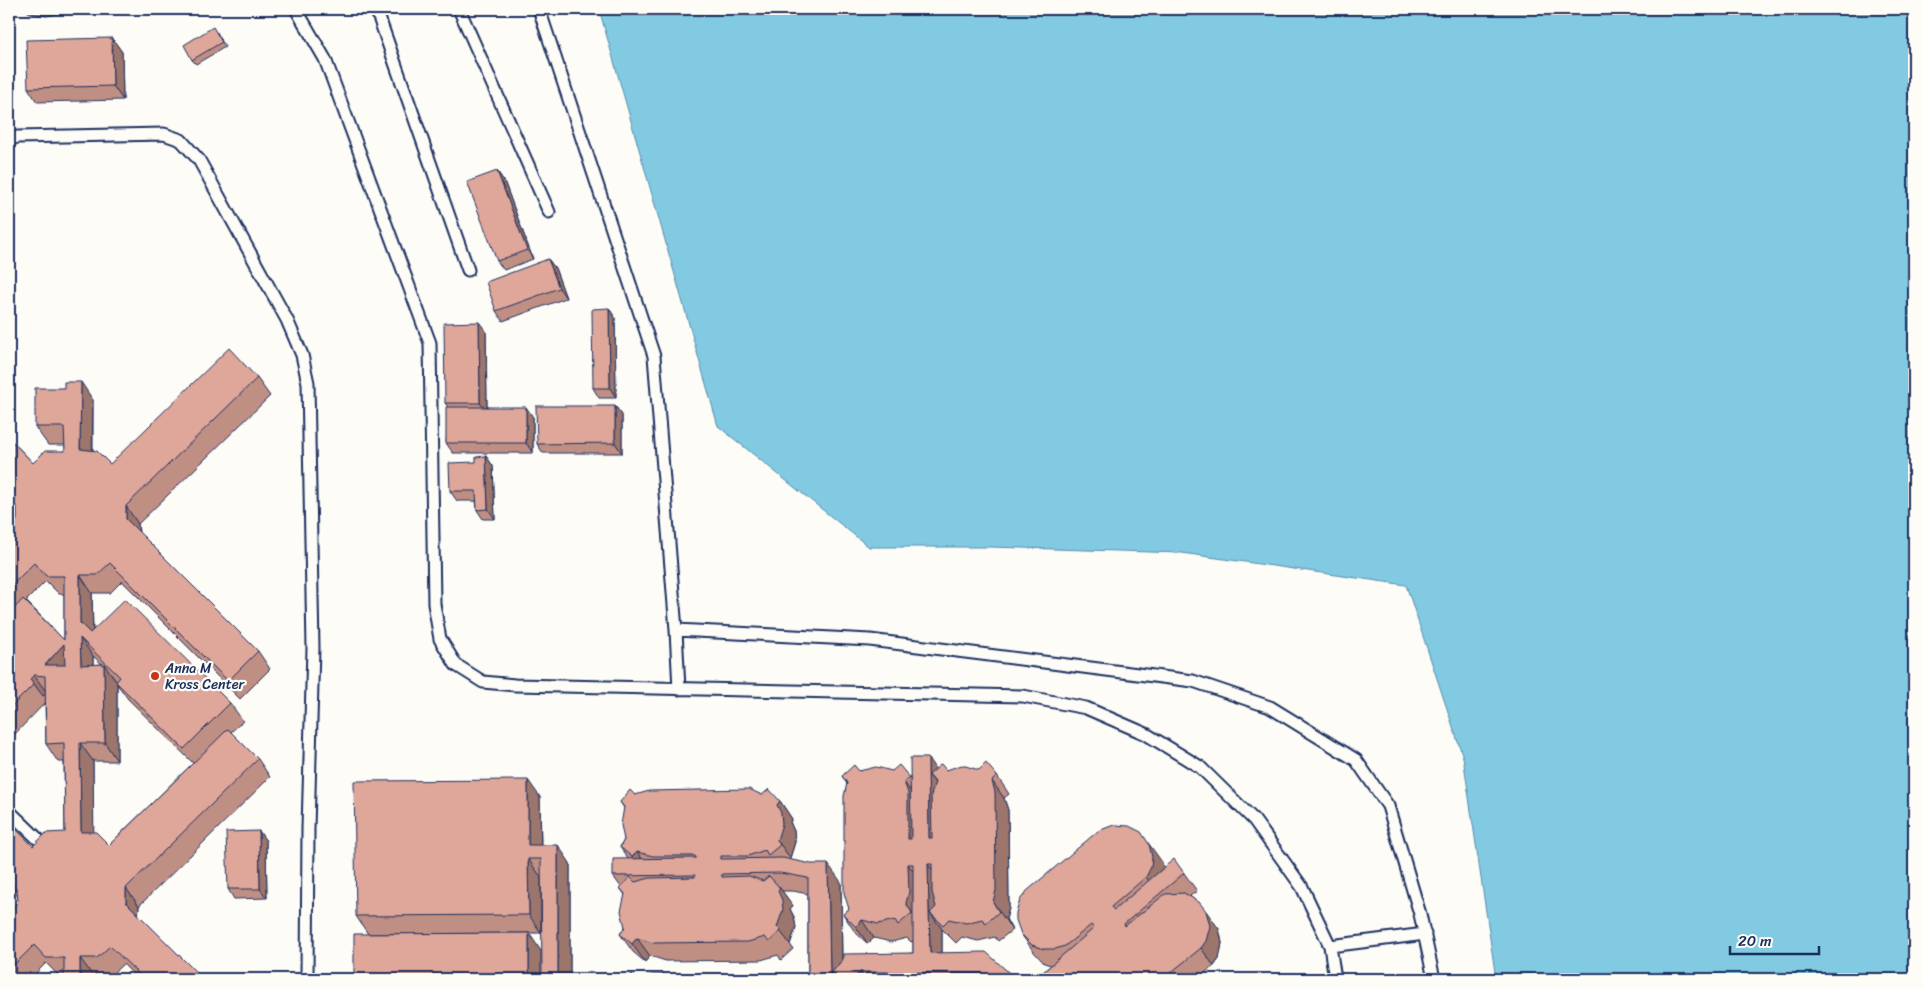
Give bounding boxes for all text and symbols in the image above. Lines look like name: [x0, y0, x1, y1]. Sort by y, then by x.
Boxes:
place label: Anna M Kross Center: [164, 656, 246, 697]
marker: Anna M Kross Center: [149, 670, 161, 682]
scale bar: [1730, 923, 1819, 955]
text: 20 m: [1738, 928, 1772, 954]

